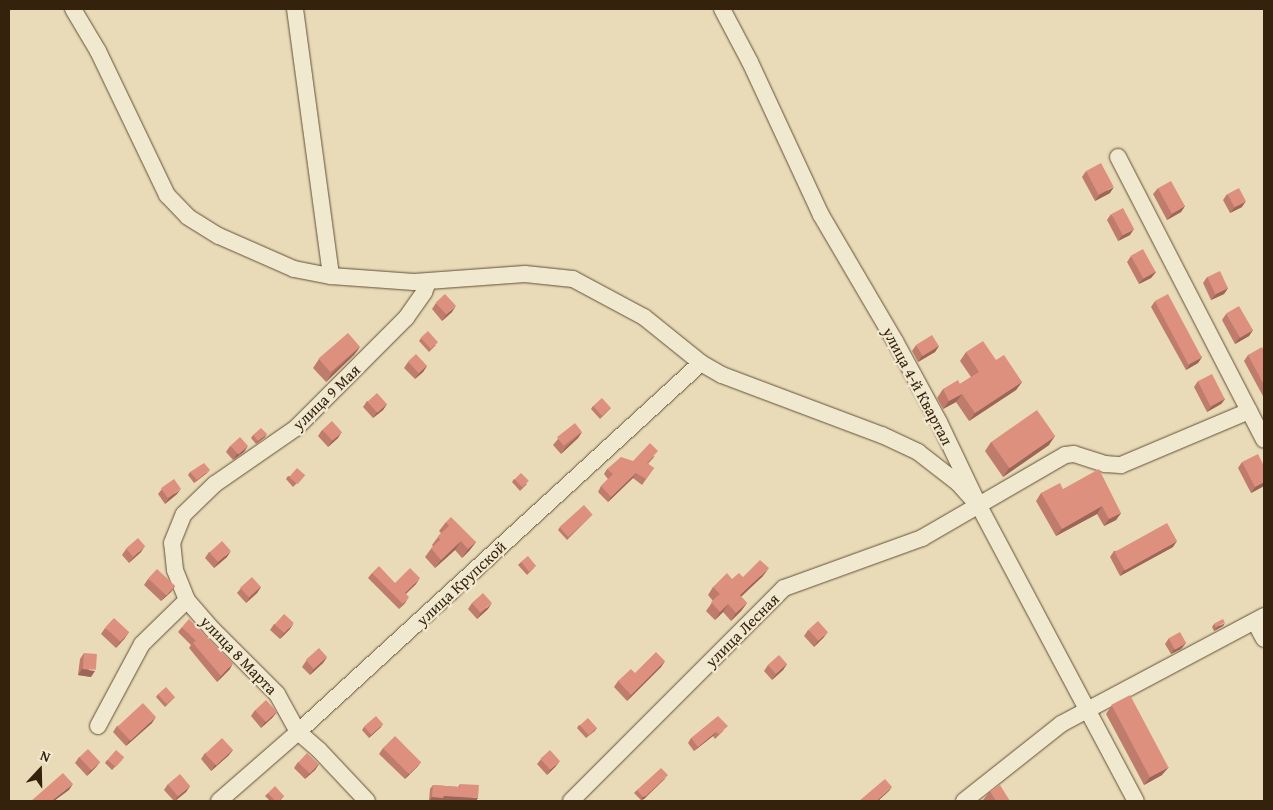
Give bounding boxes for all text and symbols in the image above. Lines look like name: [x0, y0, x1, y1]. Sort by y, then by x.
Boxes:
street label: улица 4-й Квартал: [879, 324, 957, 448]
street label: улица 9 Мая: [288, 360, 364, 434]
street label: улица Крупской: [412, 537, 510, 629]
street label: улица Лесная: [701, 589, 783, 671]
street label: улица 8 Марта: [197, 612, 281, 698]
north arrow: [15, 745, 65, 795]
text: N: [37, 745, 53, 767]

